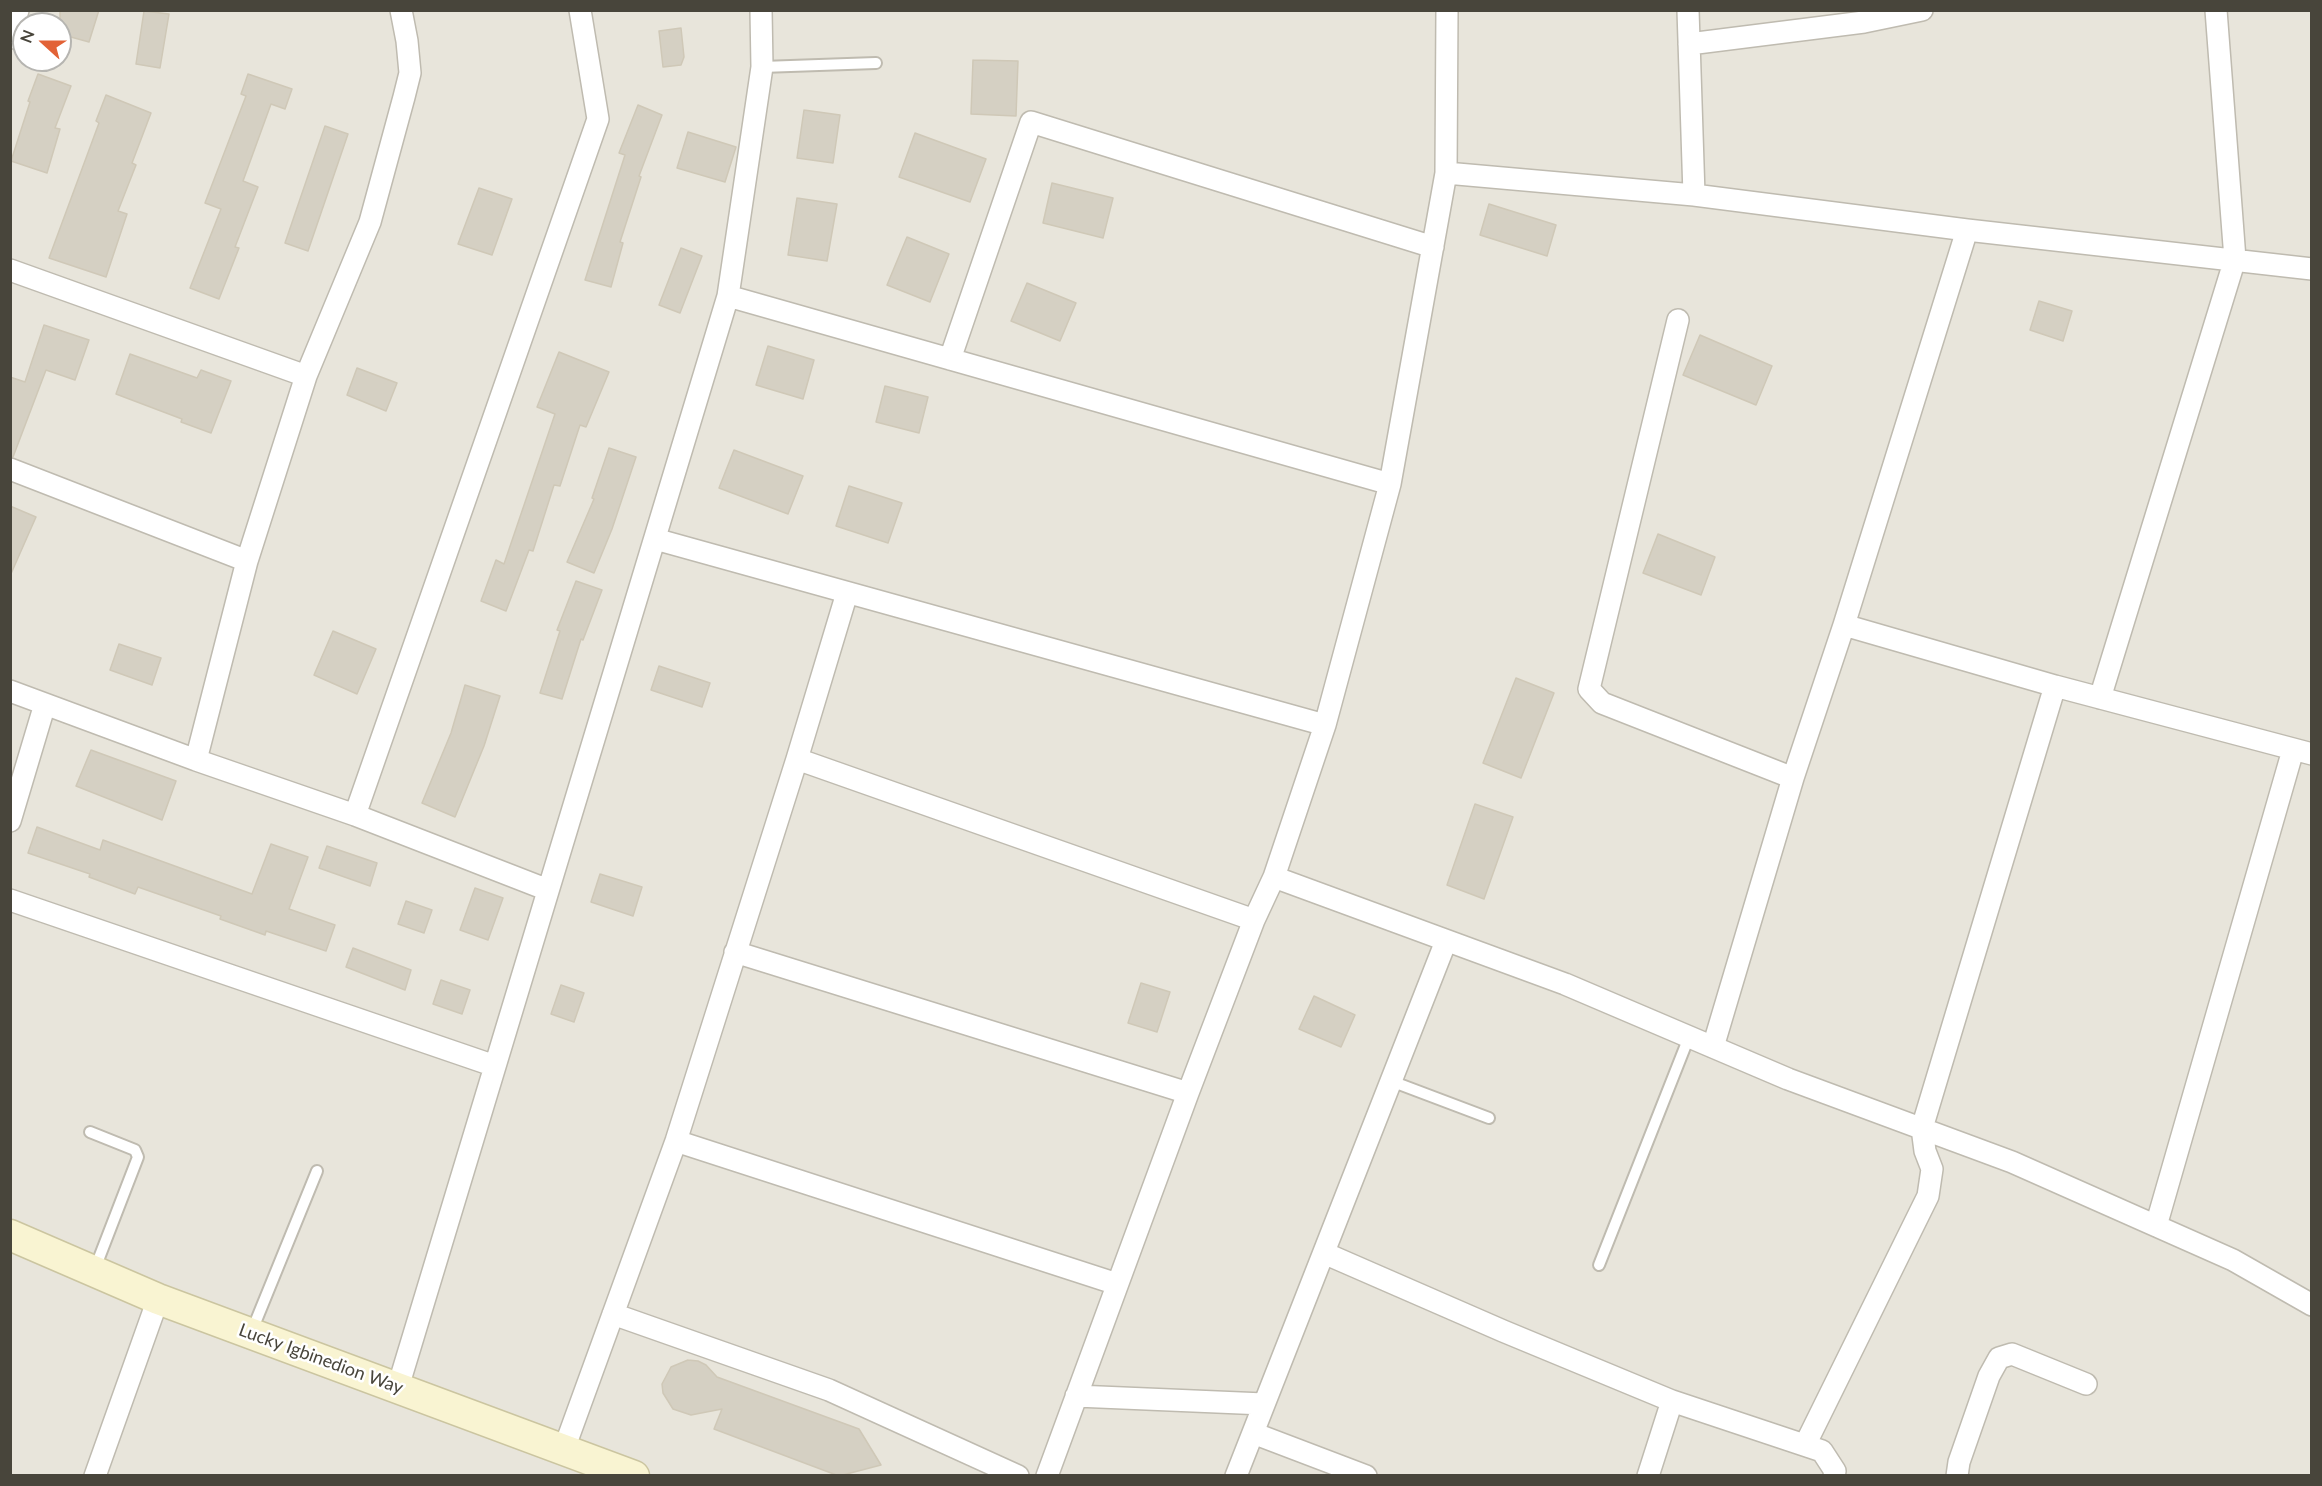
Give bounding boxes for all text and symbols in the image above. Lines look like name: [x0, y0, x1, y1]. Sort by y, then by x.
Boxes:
north arrow: [12, 12, 72, 72]
text: N: [16, 27, 38, 45]
street label: Lucky Igbinedion Way: [236, 1319, 406, 1399]

